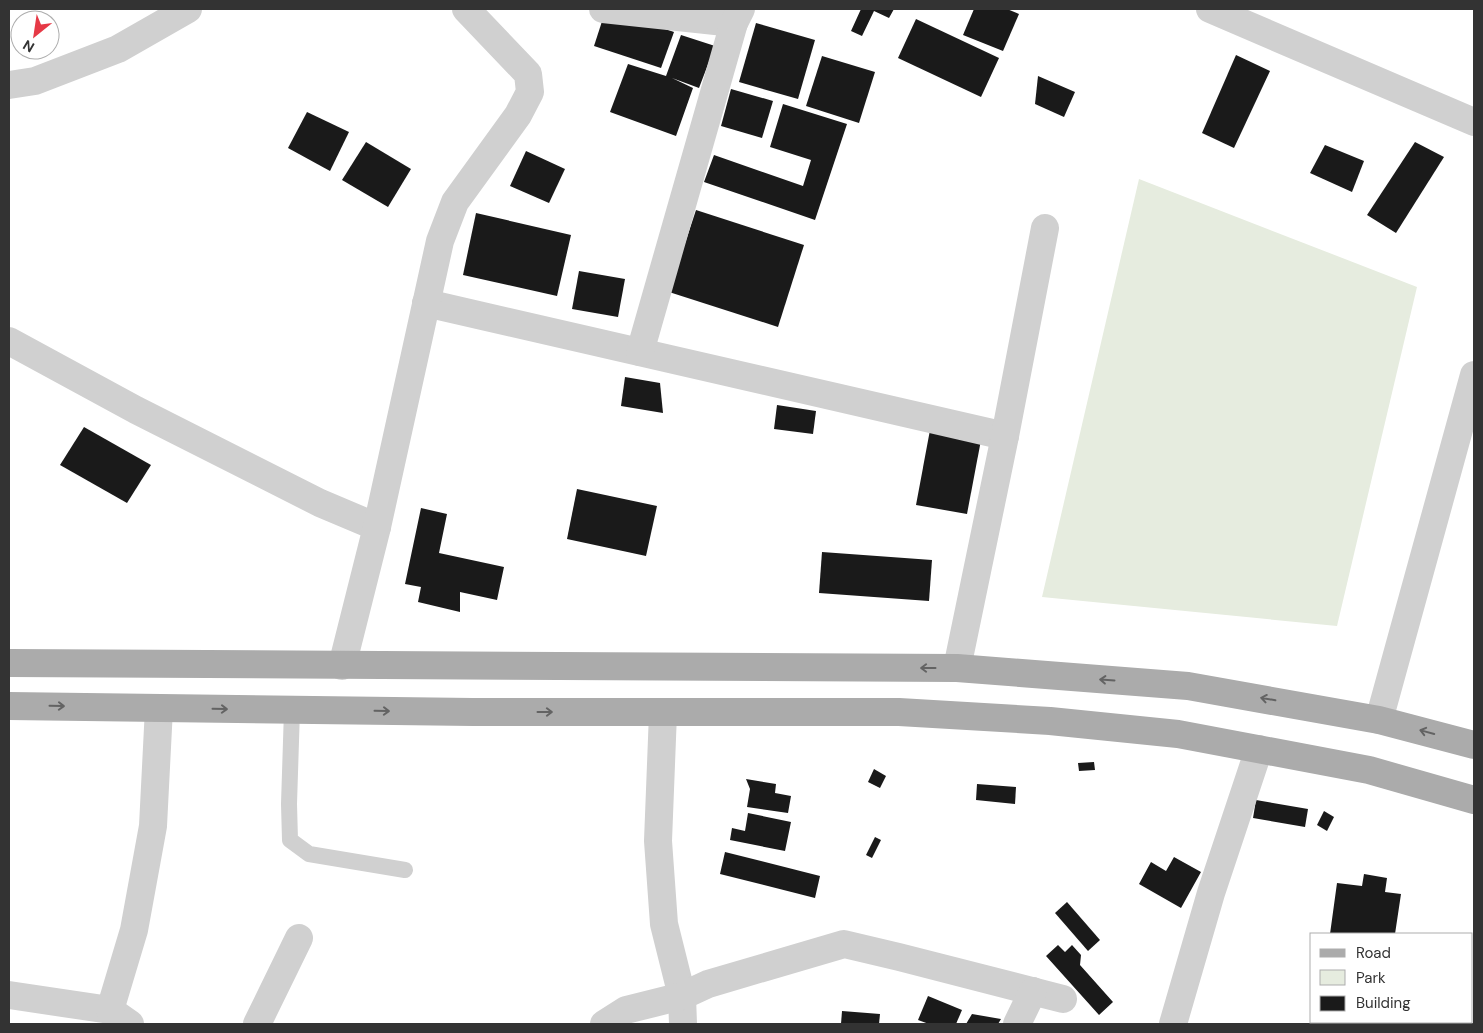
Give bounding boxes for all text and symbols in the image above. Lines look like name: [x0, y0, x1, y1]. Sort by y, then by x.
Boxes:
north arrow: [10, 10, 60, 60]
text: N: [20, 36, 37, 57]
one-way arrow: [920, 663, 936, 673]
one-way arrow: [1099, 675, 1115, 685]
one-way arrow: [1261, 694, 1277, 704]
one-way arrow: [49, 701, 65, 711]
one-way arrow: [212, 704, 228, 714]
one-way arrow: [374, 706, 390, 716]
one-way arrow: [536, 707, 553, 717]
one-way arrow: [1420, 727, 1436, 737]
legend: [1310, 933, 1473, 1023]
text: Road: [1356, 943, 1391, 963]
text: Park: [1356, 968, 1386, 988]
text: Building: [1356, 993, 1411, 1013]

